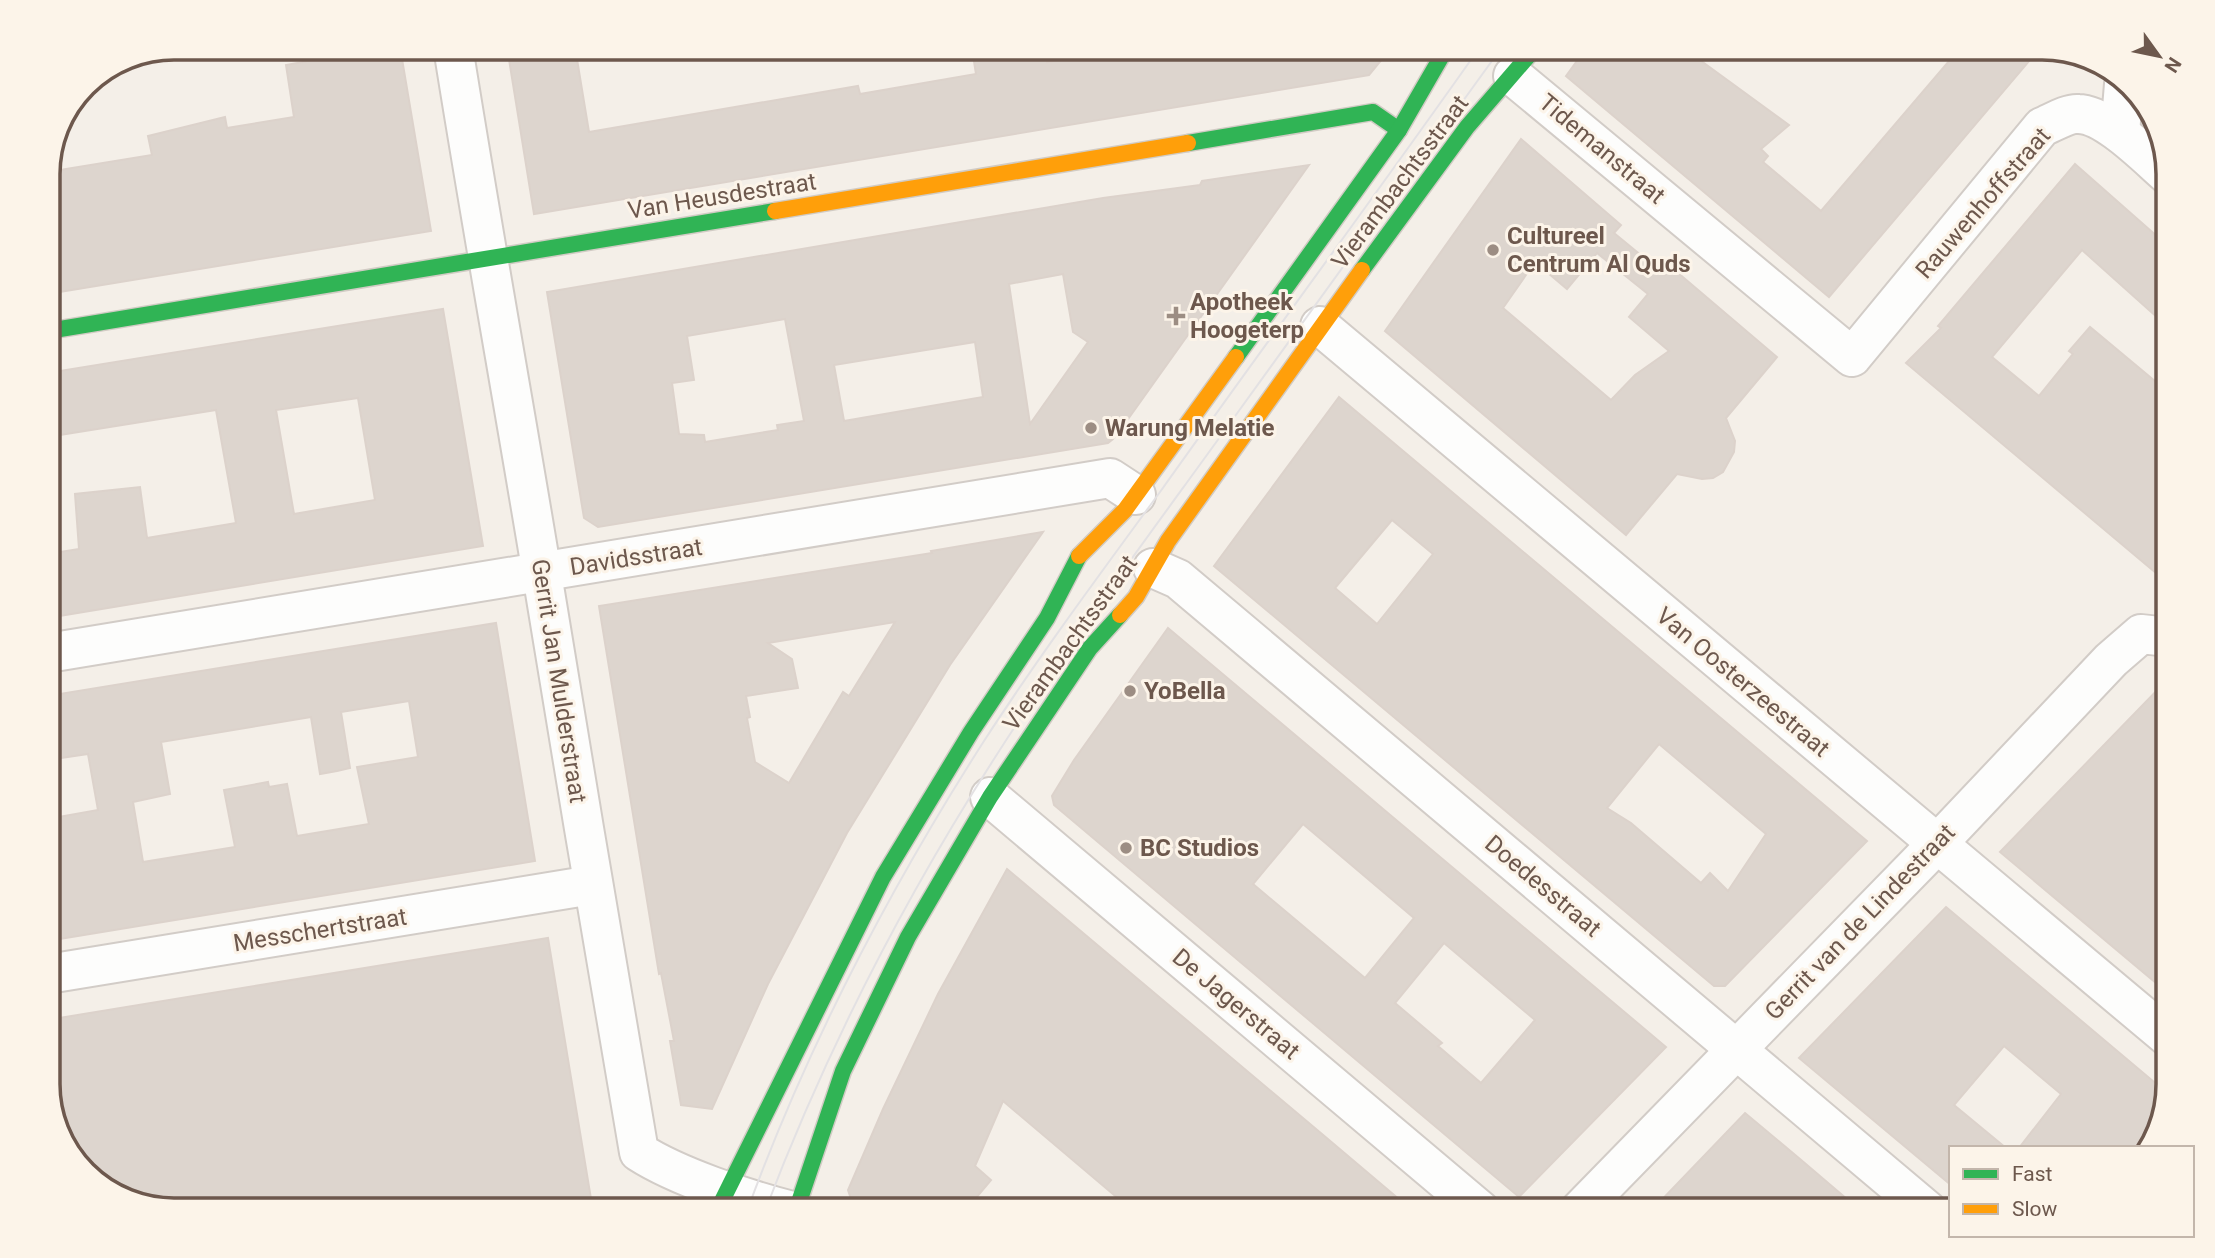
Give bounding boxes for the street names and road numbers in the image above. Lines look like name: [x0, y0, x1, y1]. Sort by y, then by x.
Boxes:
street label: Tidemanstraat: [1533, 88, 1671, 210]
street label: Vierambachtsstraat: [1326, 90, 1474, 274]
street label: Rauwenhoffstraat: [1910, 122, 2056, 284]
street label: Van Heusdestraat: [626, 167, 818, 225]
street label: Davidsstraat: [568, 533, 704, 581]
street label: Vierambachtsstraat: [997, 550, 1143, 736]
street label: Gerrit Jan Mulderstraat: [526, 557, 592, 805]
street label: Van Oosterzeestraat: [1651, 601, 1835, 763]
street label: Gerrit van de Lindestraat: [1759, 818, 1961, 1026]
street label: Doedesstraat: [1479, 829, 1607, 943]
street label: Messchertstraat: [231, 902, 409, 958]
street label: De Jagerstraat: [1167, 943, 1305, 1065]

